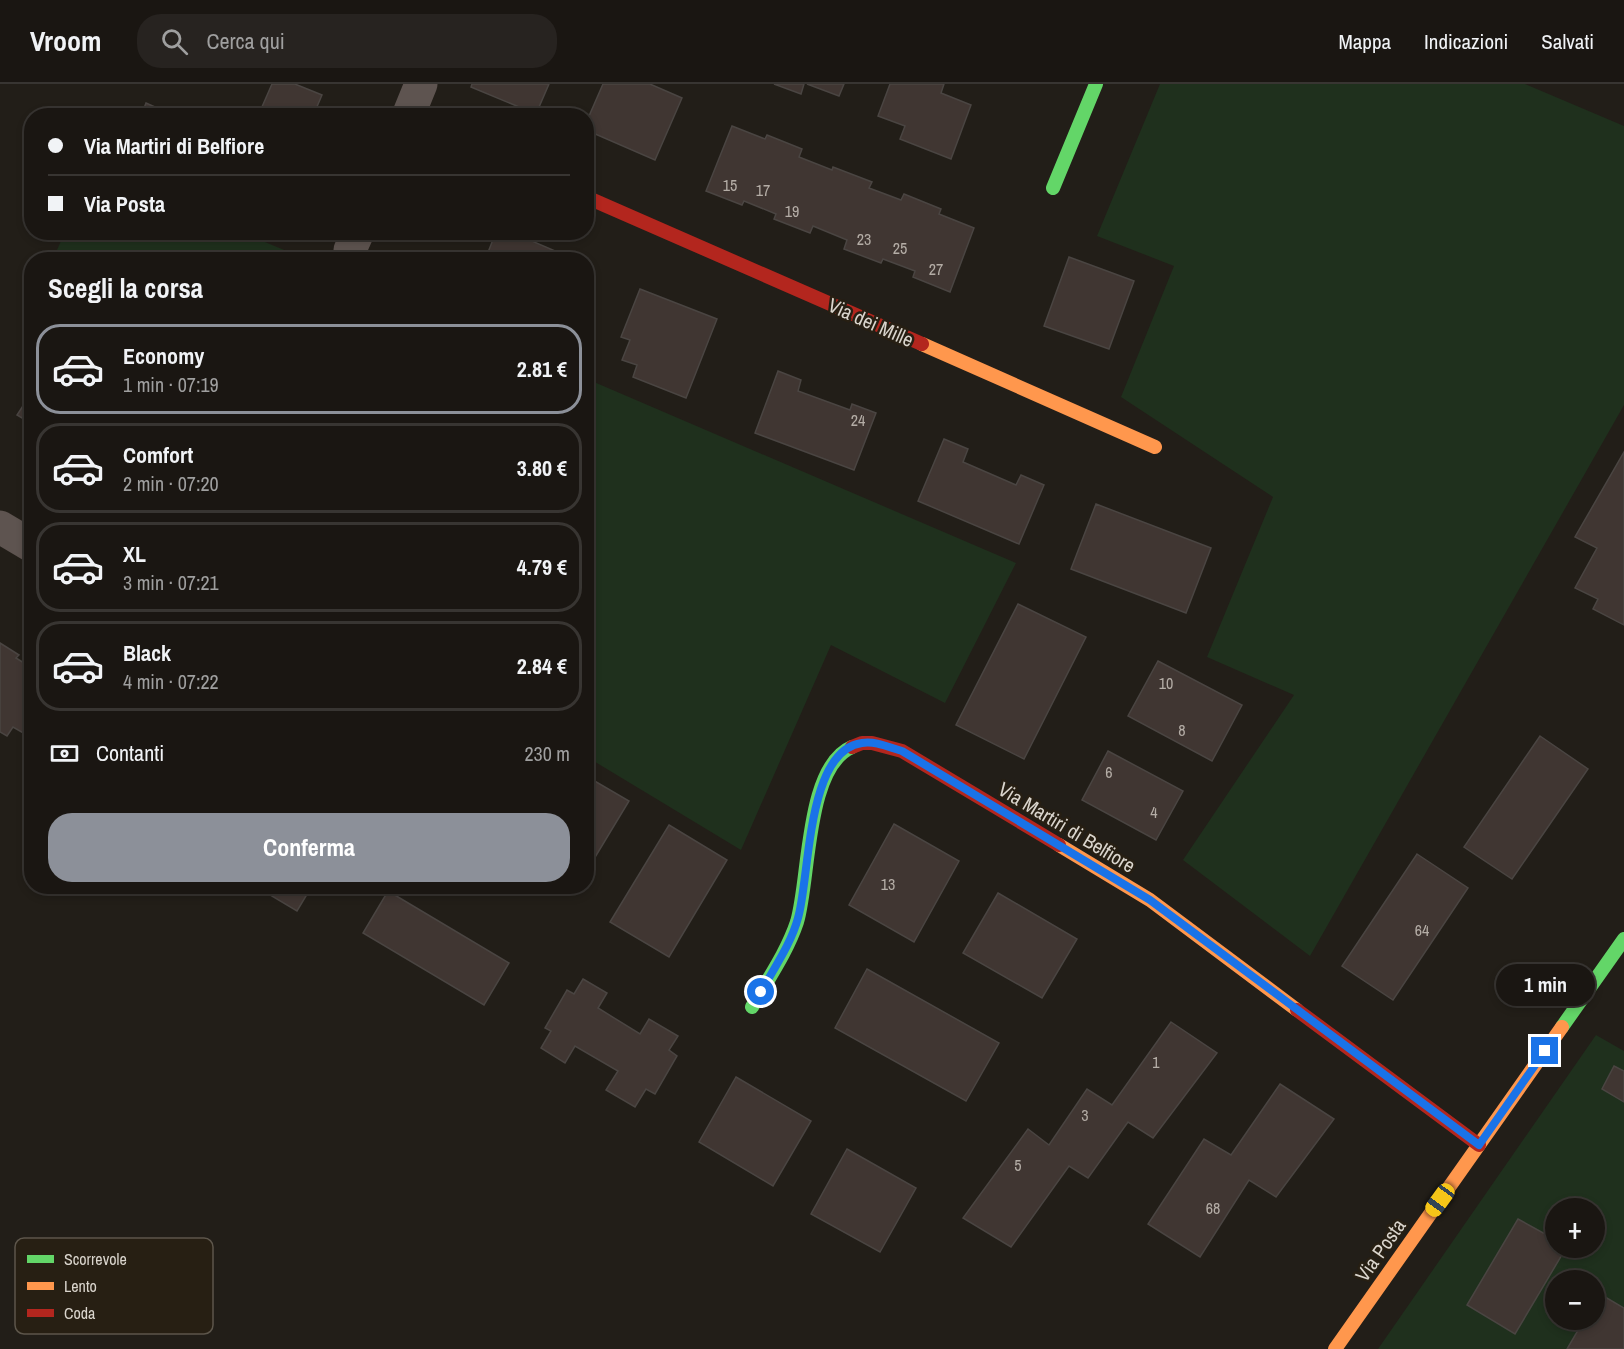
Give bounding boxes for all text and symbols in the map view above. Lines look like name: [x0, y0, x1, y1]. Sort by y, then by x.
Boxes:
search box: [137, 14, 557, 68]
text: Vroom: [30, 22, 101, 60]
icon: search: [158, 25, 191, 58]
text: Cerca qui: [206, 26, 285, 56]
text: Mappa: [1338, 27, 1391, 56]
text: Indicazioni: [1424, 27, 1508, 56]
text: Salvati: [1541, 27, 1594, 56]
text: Via Martiri di Belfiore: [84, 131, 264, 161]
house number: 15: [723, 174, 737, 196]
house number: 17: [756, 179, 770, 201]
text: Via Posta: [84, 189, 165, 219]
house number: 19: [785, 200, 799, 222]
house number: 23: [857, 228, 871, 250]
house number: 25: [893, 237, 907, 259]
house number: 27: [929, 258, 943, 280]
text: Scegli la corsa: [48, 270, 203, 306]
street label: Via dei Mille: [824, 291, 918, 353]
text: Economy: [123, 341, 204, 371]
icon: car: [51, 342, 105, 396]
text: 2.81 €: [517, 354, 567, 384]
text: 1 min · 07:19: [123, 371, 219, 398]
house number: 24: [851, 409, 865, 431]
text: Comfort: [123, 440, 193, 470]
icon: car: [51, 441, 105, 495]
text: 3.80 €: [517, 453, 567, 483]
text: 2 min · 07:20: [123, 470, 219, 497]
text: XL: [123, 539, 146, 569]
icon: car: [51, 540, 105, 594]
text: 4.79 €: [517, 552, 567, 582]
text: 3 min · 07:21: [123, 569, 219, 596]
text: Black: [123, 638, 171, 668]
icon: car: [51, 639, 105, 693]
text: 2.84 €: [517, 651, 567, 681]
text: 4 min · 07:22: [123, 668, 219, 695]
house number: 10: [1159, 672, 1173, 694]
house number: 8: [1178, 719, 1186, 741]
icon: cash: [48, 737, 81, 770]
text: Contanti: [96, 738, 164, 768]
text: 230 m: [524, 740, 570, 767]
house number: 6: [1105, 761, 1113, 783]
street label: Via Martiri di Belfiore: [993, 775, 1141, 879]
house number: 4: [1150, 801, 1158, 823]
button: Conferma: [48, 813, 570, 882]
house number: 13: [881, 873, 895, 895]
house number: 64: [1415, 919, 1429, 941]
callout: 1 min: [1496, 964, 1594, 1006]
text: 1 min: [1524, 971, 1567, 998]
route start: [747, 978, 774, 1005]
route end: [1531, 1037, 1558, 1064]
house number: 1: [1152, 1051, 1160, 1073]
house number: 3: [1081, 1104, 1089, 1126]
house number: 5: [1014, 1154, 1022, 1176]
car: [1422, 1180, 1458, 1220]
house number: 68: [1206, 1197, 1220, 1219]
map controls: [1545, 1198, 1605, 1330]
button: +: [1545, 1198, 1605, 1258]
street label: Via Posta: [1349, 1213, 1411, 1287]
legend: [15, 1238, 213, 1334]
text: Scorrevole: [64, 1248, 127, 1270]
button: −: [1545, 1270, 1605, 1330]
text: Lento: [64, 1275, 97, 1297]
text: Coda: [64, 1302, 96, 1324]

